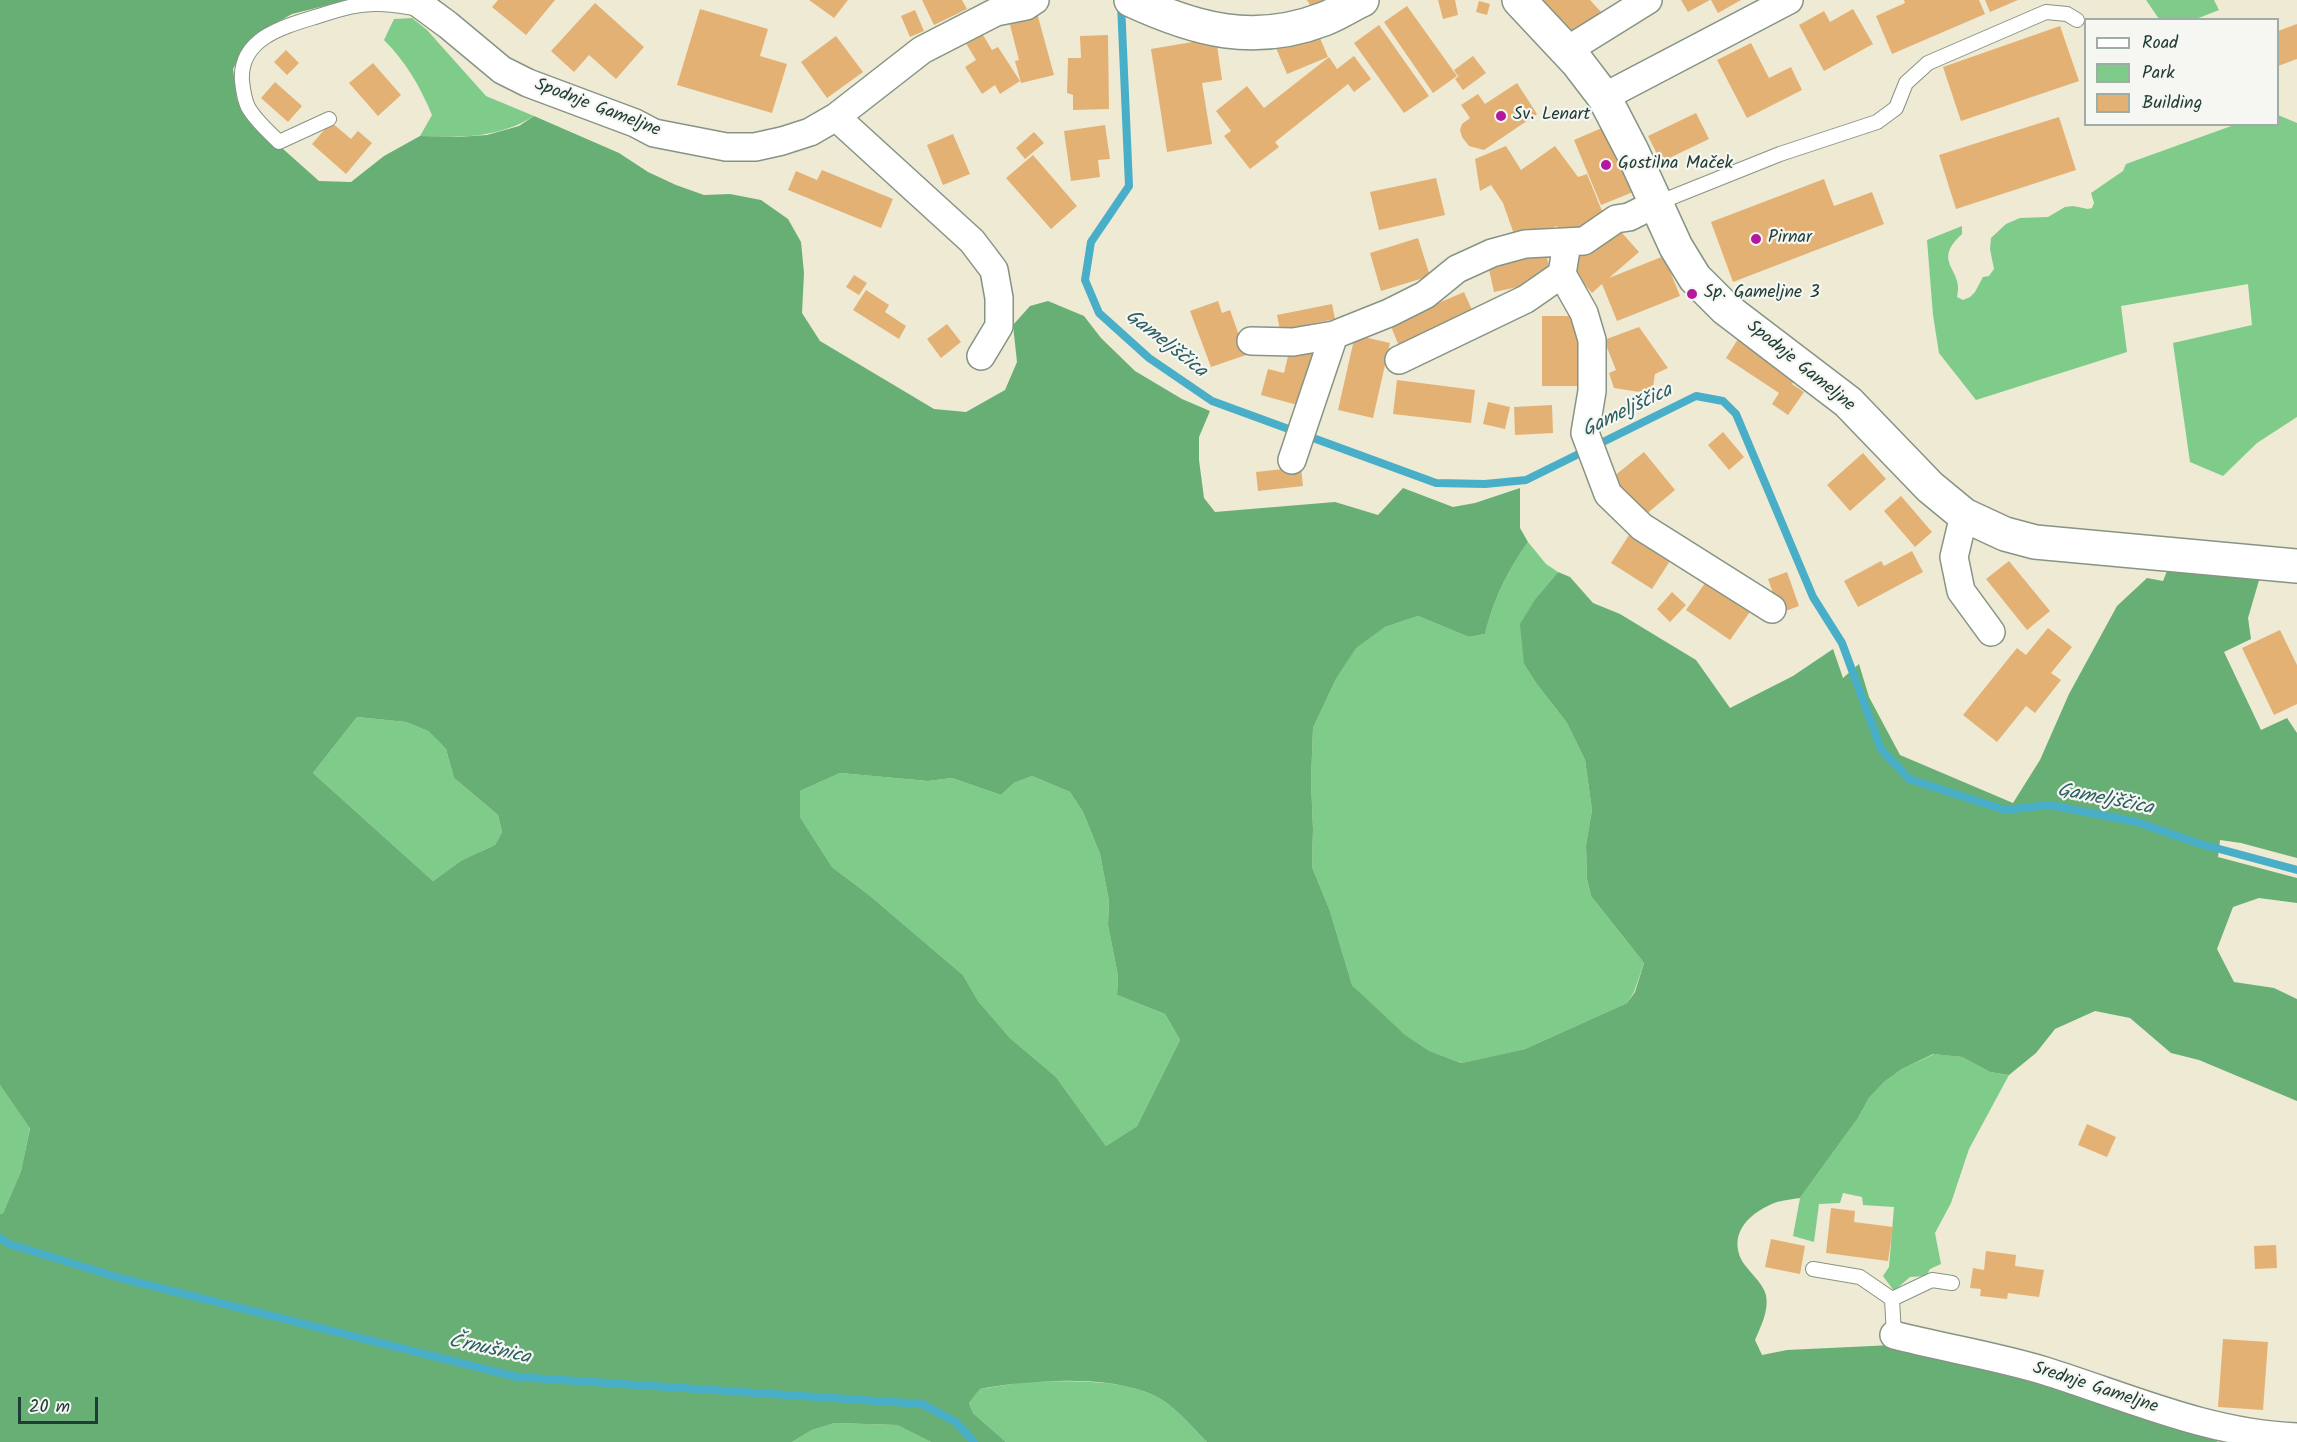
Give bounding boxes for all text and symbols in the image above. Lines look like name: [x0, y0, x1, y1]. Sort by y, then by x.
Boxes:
legend: [2084, 18, 2279, 126]
text: Road: [2142, 29, 2178, 58]
text: Park: [2142, 59, 2175, 88]
street label: Spodnje Gameljne: [531, 75, 663, 143]
text: Building: [2142, 89, 2202, 118]
place label: Sv. Lenart: [1513, 105, 1591, 127]
marker: Sv. Lenart: [1494, 109, 1508, 123]
place label: Gostilna Maček: [1618, 154, 1733, 176]
marker: Gostilna Maček: [1599, 158, 1613, 172]
place label: Pirnar: [1768, 228, 1812, 250]
marker: Pirnar: [1749, 232, 1763, 246]
place label: Sp. Gameljne 3: [1704, 283, 1820, 305]
marker: Sp. Gameljne 3: [1685, 287, 1699, 301]
water label: Gameljščica: [1119, 306, 1211, 384]
street label: Spodnje Gameljne: [1741, 317, 1859, 417]
water label: Gameljščica: [1579, 380, 1677, 444]
water label: Gameljščica: [2055, 780, 2155, 822]
water label: Črnušnica: [446, 1331, 532, 1371]
street label: Srednje Gameljne: [2030, 1359, 2160, 1419]
scale bar: [21, 1385, 100, 1423]
text: 20 m: [29, 1393, 70, 1422]

